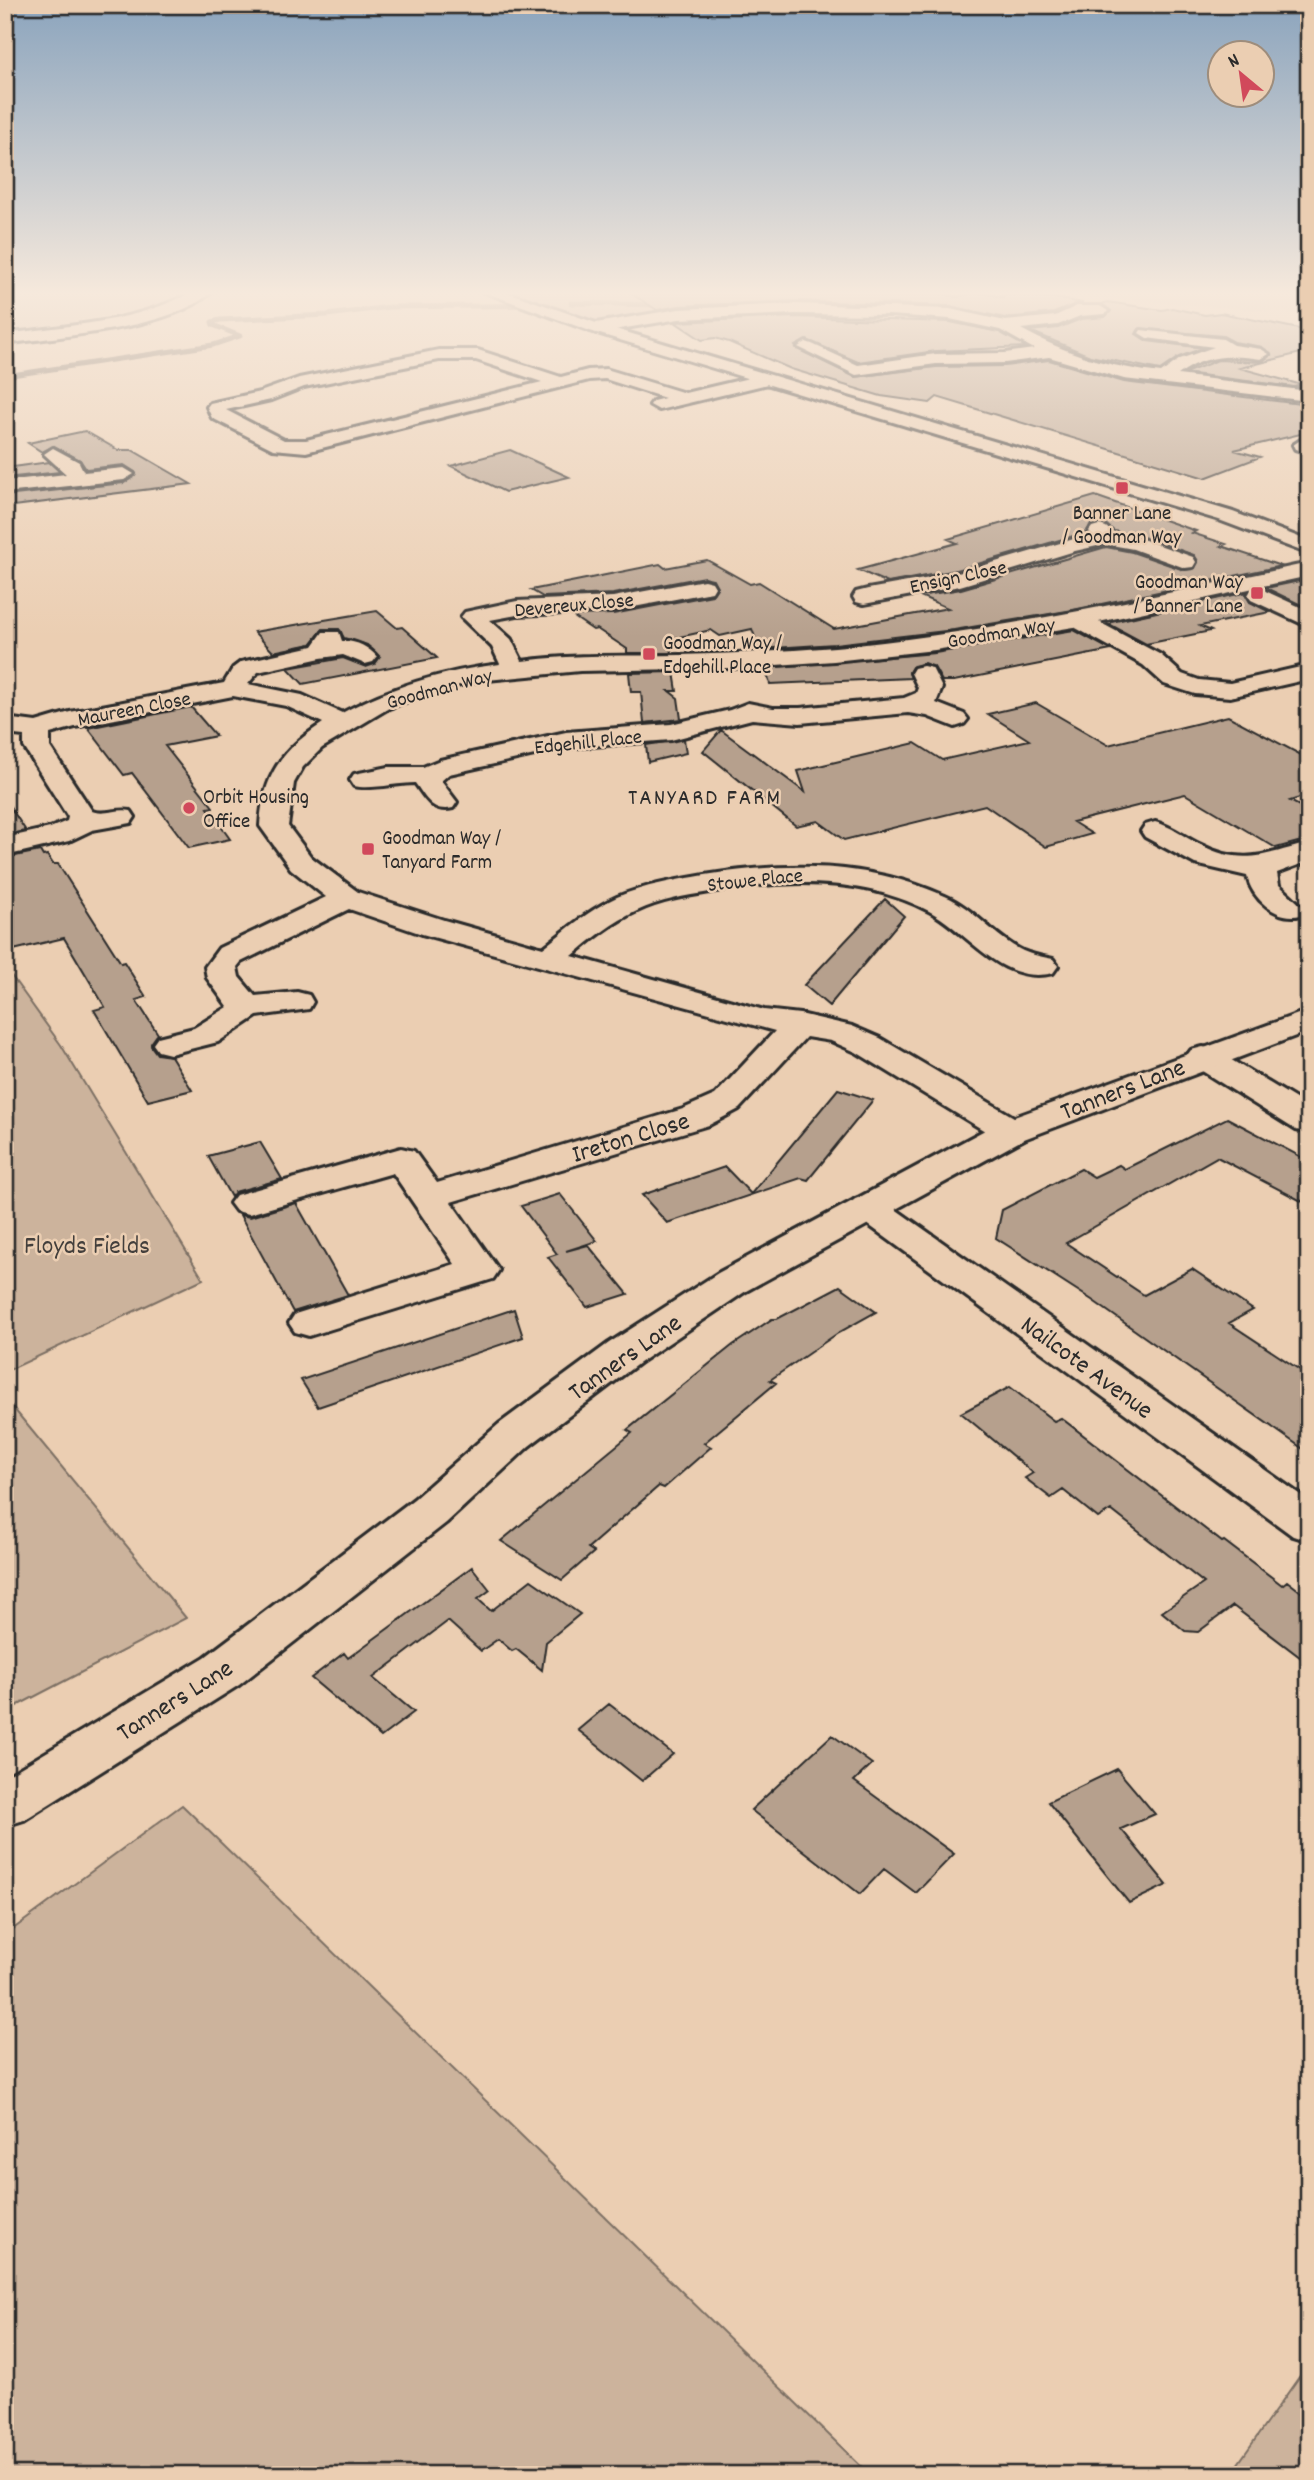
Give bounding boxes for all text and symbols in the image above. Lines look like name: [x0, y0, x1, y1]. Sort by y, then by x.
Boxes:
north arrow: [1206, 38, 1276, 108]
text: N: [1224, 48, 1245, 76]
marker: Banner Lane / Goodman Way: [1114, 480, 1130, 496]
place label: Banner Lane / Goodman Way: [1062, 500, 1182, 554]
street label: Ensign Close: [907, 554, 1010, 604]
place label: Goodman Way / Banner Lane: [1134, 569, 1243, 623]
marker: Goodman Way / Banner Lane: [1249, 585, 1265, 601]
street label: Devereux Close: [513, 587, 635, 627]
street label: Goodman Way: [946, 612, 1058, 658]
place label: Goodman Way / Edgehill Place: [663, 630, 782, 684]
marker: Goodman Way / Edgehill Place: [641, 646, 657, 662]
street label: Goodman Way: [384, 662, 496, 719]
street label: Maureen Close: [75, 685, 194, 737]
street label: Edgehill Place: [533, 723, 644, 765]
district label: TANYARD FARM: [628, 783, 782, 816]
place label: Orbit Housing Office: [203, 784, 309, 838]
marker: Orbit Housing Office: [181, 800, 197, 816]
place label: Goodman Way / Tanyard Farm: [382, 825, 501, 879]
marker: Goodman Way / Tanyard Farm: [360, 841, 376, 857]
street label: Stowe Place: [706, 862, 805, 902]
street label: Tanners Lane: [1056, 1051, 1191, 1132]
street label: Ireton Close: [568, 1104, 694, 1175]
park label: Floyds Fields: [24, 1229, 150, 1266]
street label: Tanners Lane: [562, 1306, 690, 1412]
street label: Nailcote Avenue: [1012, 1308, 1160, 1430]
street label: Tanners Lane: [111, 1652, 241, 1752]

